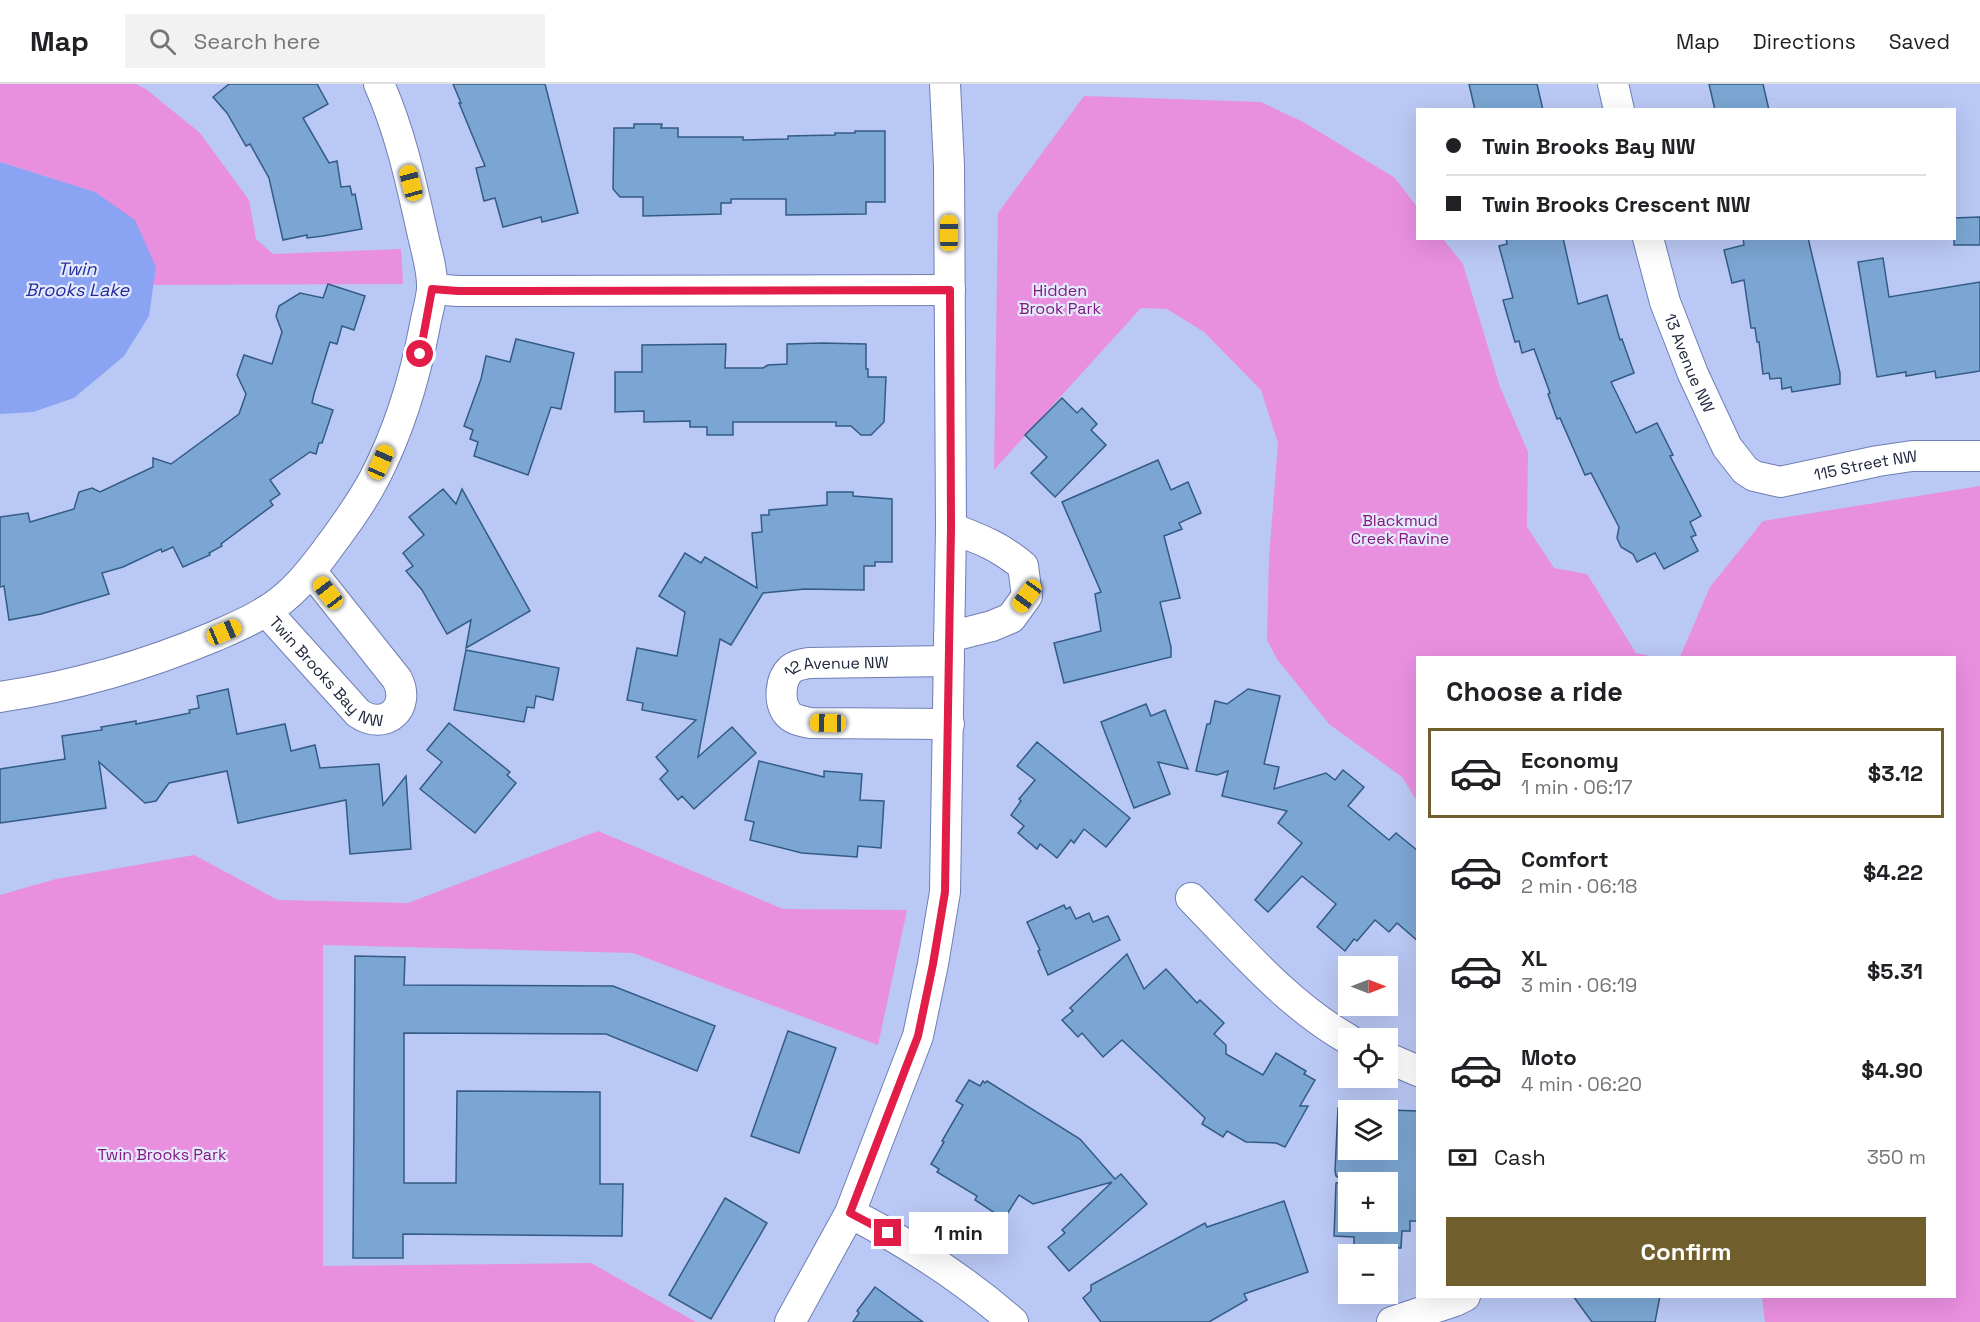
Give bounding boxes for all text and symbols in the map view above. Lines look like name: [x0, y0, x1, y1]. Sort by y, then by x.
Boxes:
search box: [125, 14, 545, 68]
text: Map: [30, 23, 89, 59]
icon: search: [146, 25, 179, 58]
text: Search here: [194, 27, 321, 55]
text: Map: [1676, 28, 1720, 55]
text: Directions: [1753, 28, 1856, 55]
text: Saved: [1889, 28, 1950, 55]
text: Twin Brooks Bay NW: [1482, 132, 1695, 160]
car: [398, 163, 424, 203]
text: Twin Brooks Crescent NW: [1482, 190, 1750, 218]
car: [940, 215, 958, 251]
water label: Twin Brooks Lake: [25, 257, 130, 301]
park label: Hidden Brook Park: [1019, 280, 1101, 319]
street label: 13 Avenue NW: [1659, 310, 1720, 416]
route start: [406, 340, 433, 367]
car: [365, 442, 397, 482]
street label: 115 Street NW: [1812, 445, 1919, 485]
park label: Blackmud Creek Ravine: [1351, 510, 1449, 549]
car: [310, 573, 346, 613]
car: [1009, 576, 1045, 616]
street label: Twin Brooks Bay NW: [264, 612, 384, 731]
car: [204, 617, 244, 647]
street label: 12 Avenue NW: [779, 652, 889, 681]
text: Choose a ride: [1446, 674, 1623, 709]
car: [810, 714, 846, 732]
icon: car: [1449, 746, 1503, 800]
text: Economy: [1521, 746, 1619, 774]
text: $3.12: [1868, 759, 1923, 787]
text: 1 min · 06:17: [1521, 774, 1633, 800]
icon: car: [1449, 845, 1503, 899]
text: Comfort: [1521, 845, 1609, 873]
text: $4.22: [1863, 858, 1923, 886]
text: 2 min · 06:18: [1521, 873, 1638, 899]
icon: car: [1449, 944, 1503, 998]
text: XL: [1521, 944, 1547, 972]
north arrow: [1338, 956, 1398, 1016]
map controls: [1338, 956, 1398, 1304]
text: $5.31: [1867, 957, 1923, 985]
text: 3 min · 06:19: [1521, 972, 1637, 998]
button: locate: [1338, 1028, 1398, 1088]
icon: car: [1449, 1043, 1503, 1097]
text: Moto: [1521, 1043, 1577, 1071]
text: $4.90: [1861, 1056, 1923, 1084]
text: 4 min · 06:20: [1521, 1071, 1642, 1097]
button: layers: [1338, 1100, 1398, 1160]
icon: cash: [1446, 1141, 1479, 1174]
text: Cash: [1494, 1143, 1546, 1171]
park label: Twin Brooks Park: [97, 1144, 227, 1165]
text: 350 m: [1867, 1144, 1926, 1170]
button: +: [1338, 1172, 1398, 1232]
callout: 1 min: [909, 1212, 1008, 1254]
button: Confirm: [1446, 1217, 1926, 1286]
route end: [874, 1219, 901, 1246]
text: 1 min: [934, 1220, 983, 1246]
button: −: [1338, 1244, 1398, 1304]

